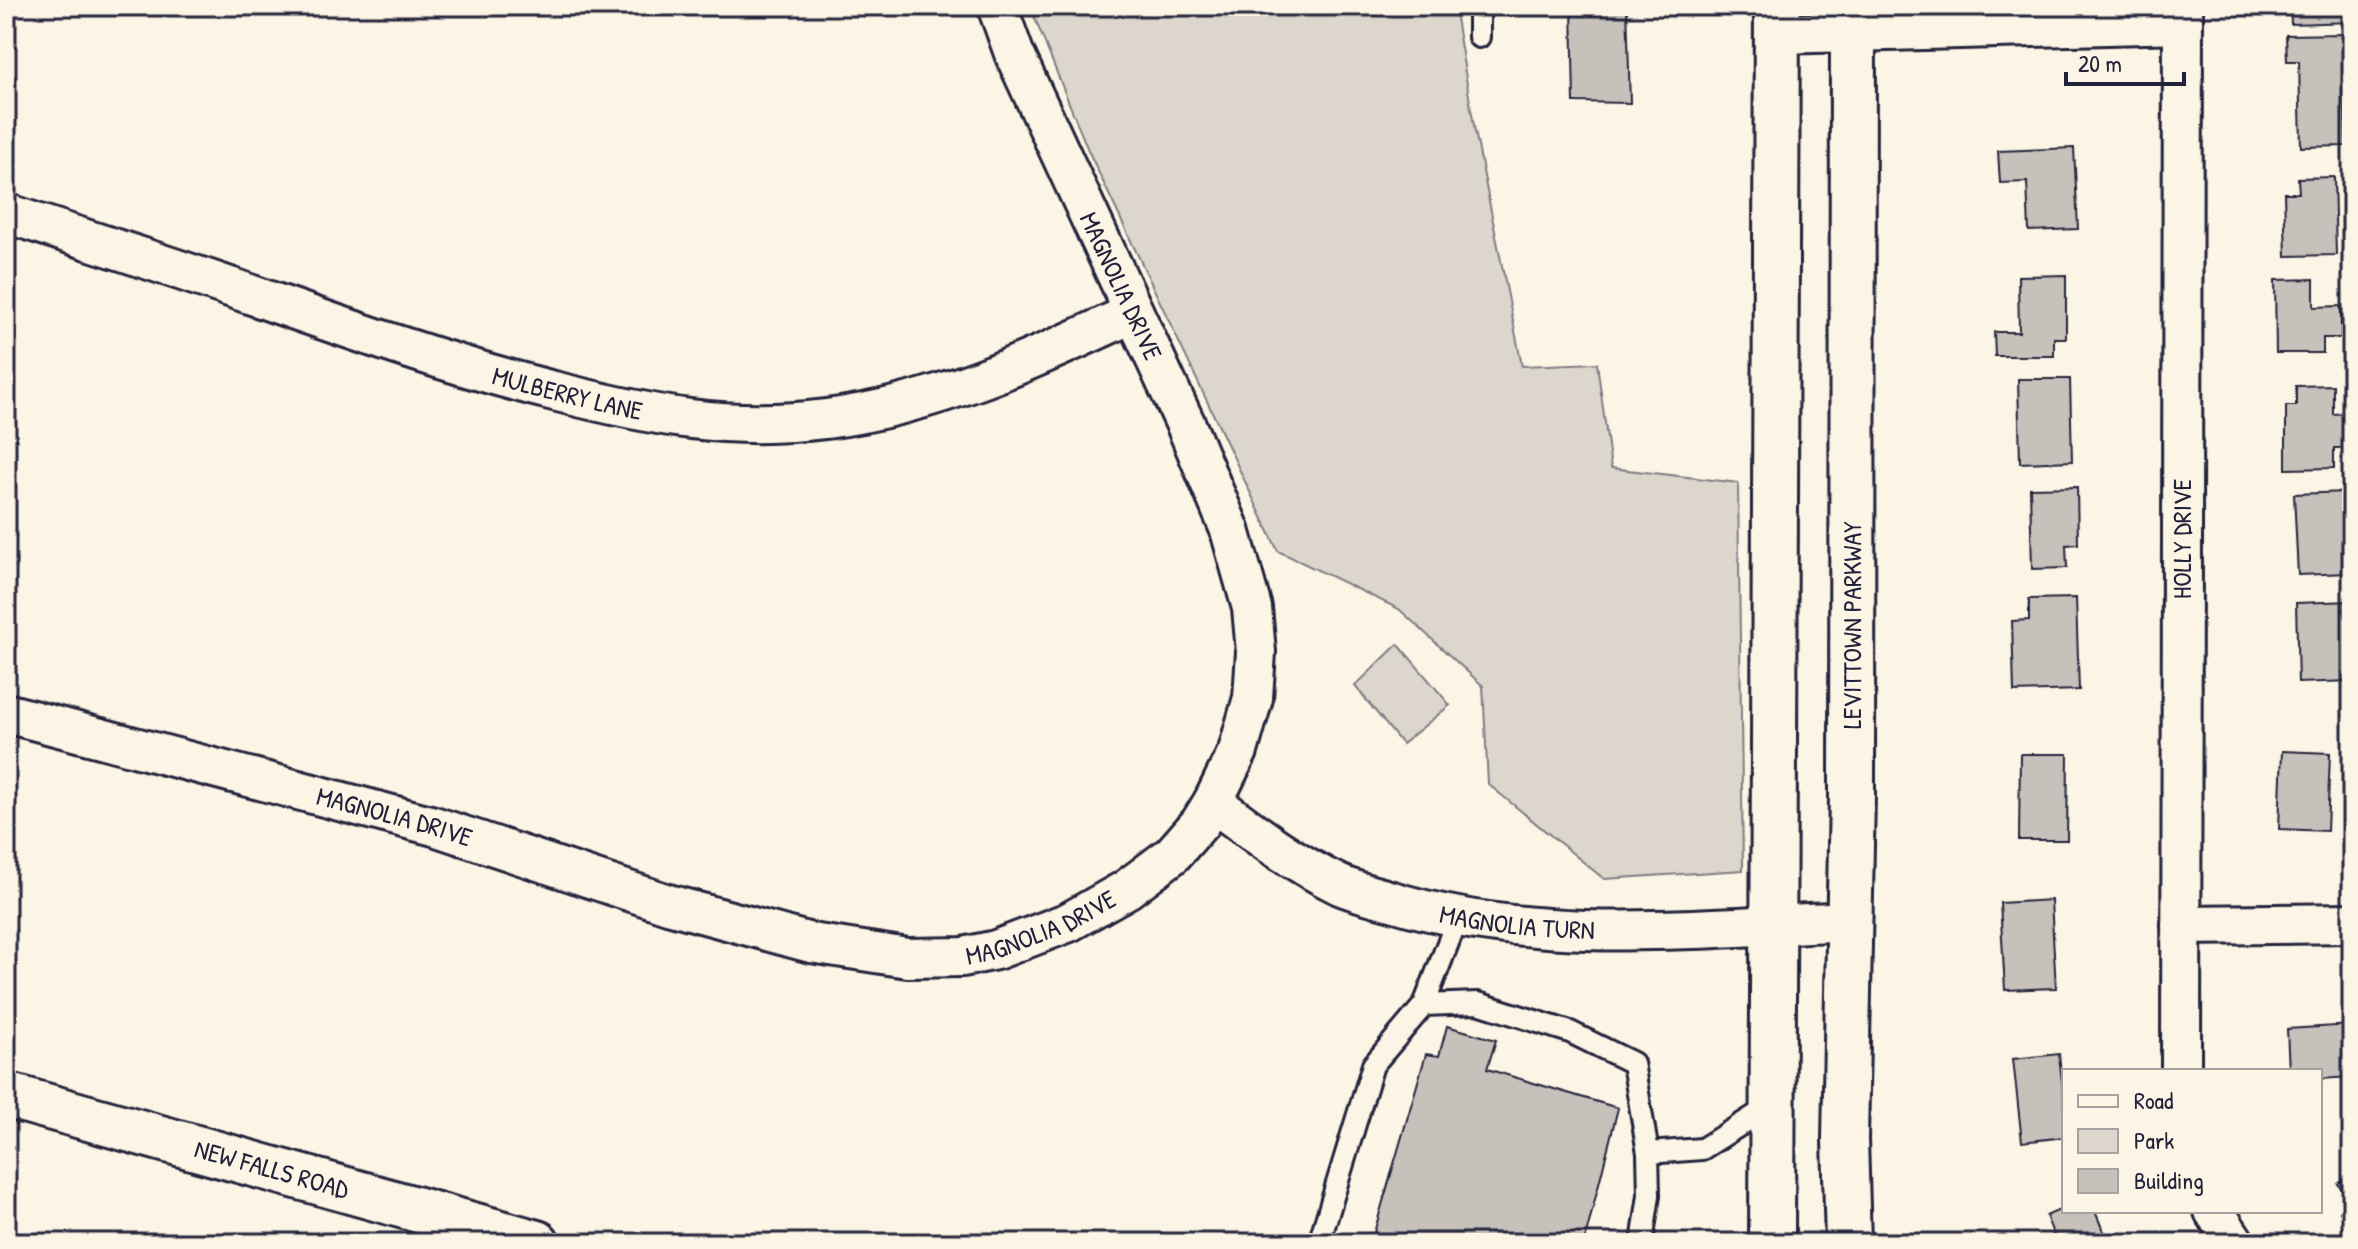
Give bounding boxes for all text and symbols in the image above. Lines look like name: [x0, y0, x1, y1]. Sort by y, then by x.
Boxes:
scale bar: [2066, 36, 2184, 86]
text: 20 m: [2078, 47, 2122, 79]
street label: MAGNOLIA DRIVE: [1072, 206, 1171, 366]
street label: MULBERRY LANE: [489, 357, 646, 428]
street label: HOLLY DRIVE: [2164, 479, 2199, 599]
street label: LEVITTOWN PARKWAY: [1834, 521, 1869, 729]
street label: MAGNOLIA DRIVE: [313, 778, 477, 855]
street label: MAGNOLIA DRIVE: [963, 881, 1122, 973]
street label: MAGNOLIA TURN: [1437, 896, 1595, 947]
legend: [2062, 1069, 2322, 1213]
text: Road: [2134, 1084, 2173, 1116]
text: Park: [2134, 1124, 2174, 1156]
street label: NEW FALLS ROAD: [191, 1130, 354, 1207]
text: Building: [2134, 1164, 2204, 1196]

